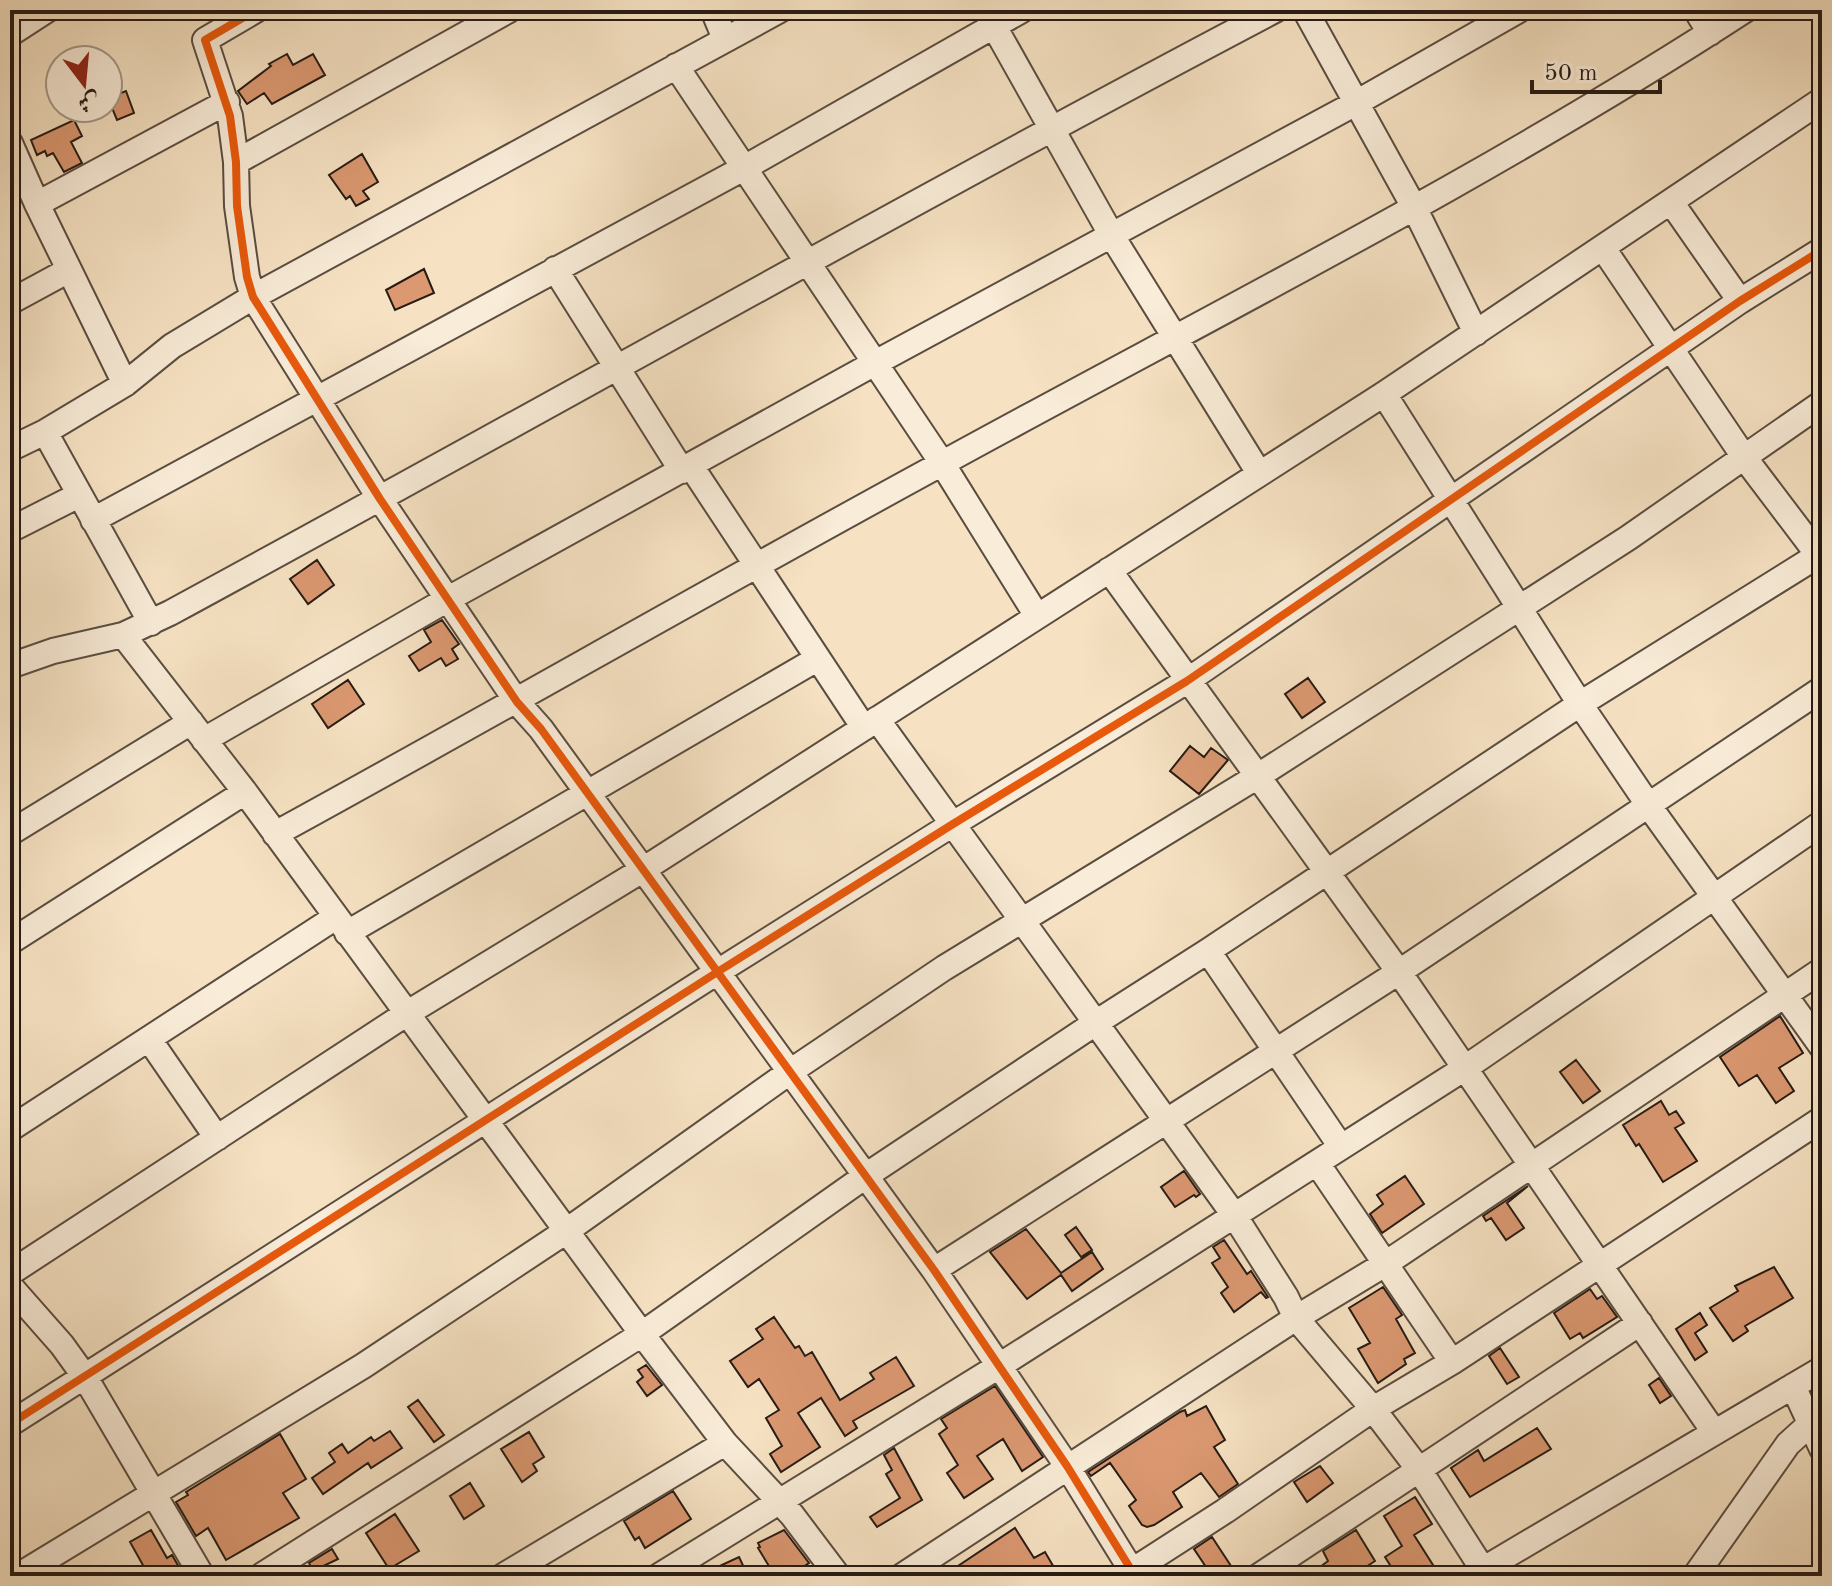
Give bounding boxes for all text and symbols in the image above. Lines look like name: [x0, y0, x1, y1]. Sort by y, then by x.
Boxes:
north arrow: [44, 44, 124, 124]
scale bar: [1532, 44, 1660, 94]
text: 50 m: [1544, 62, 1598, 86]
text: ش: [75, 88, 102, 115]

